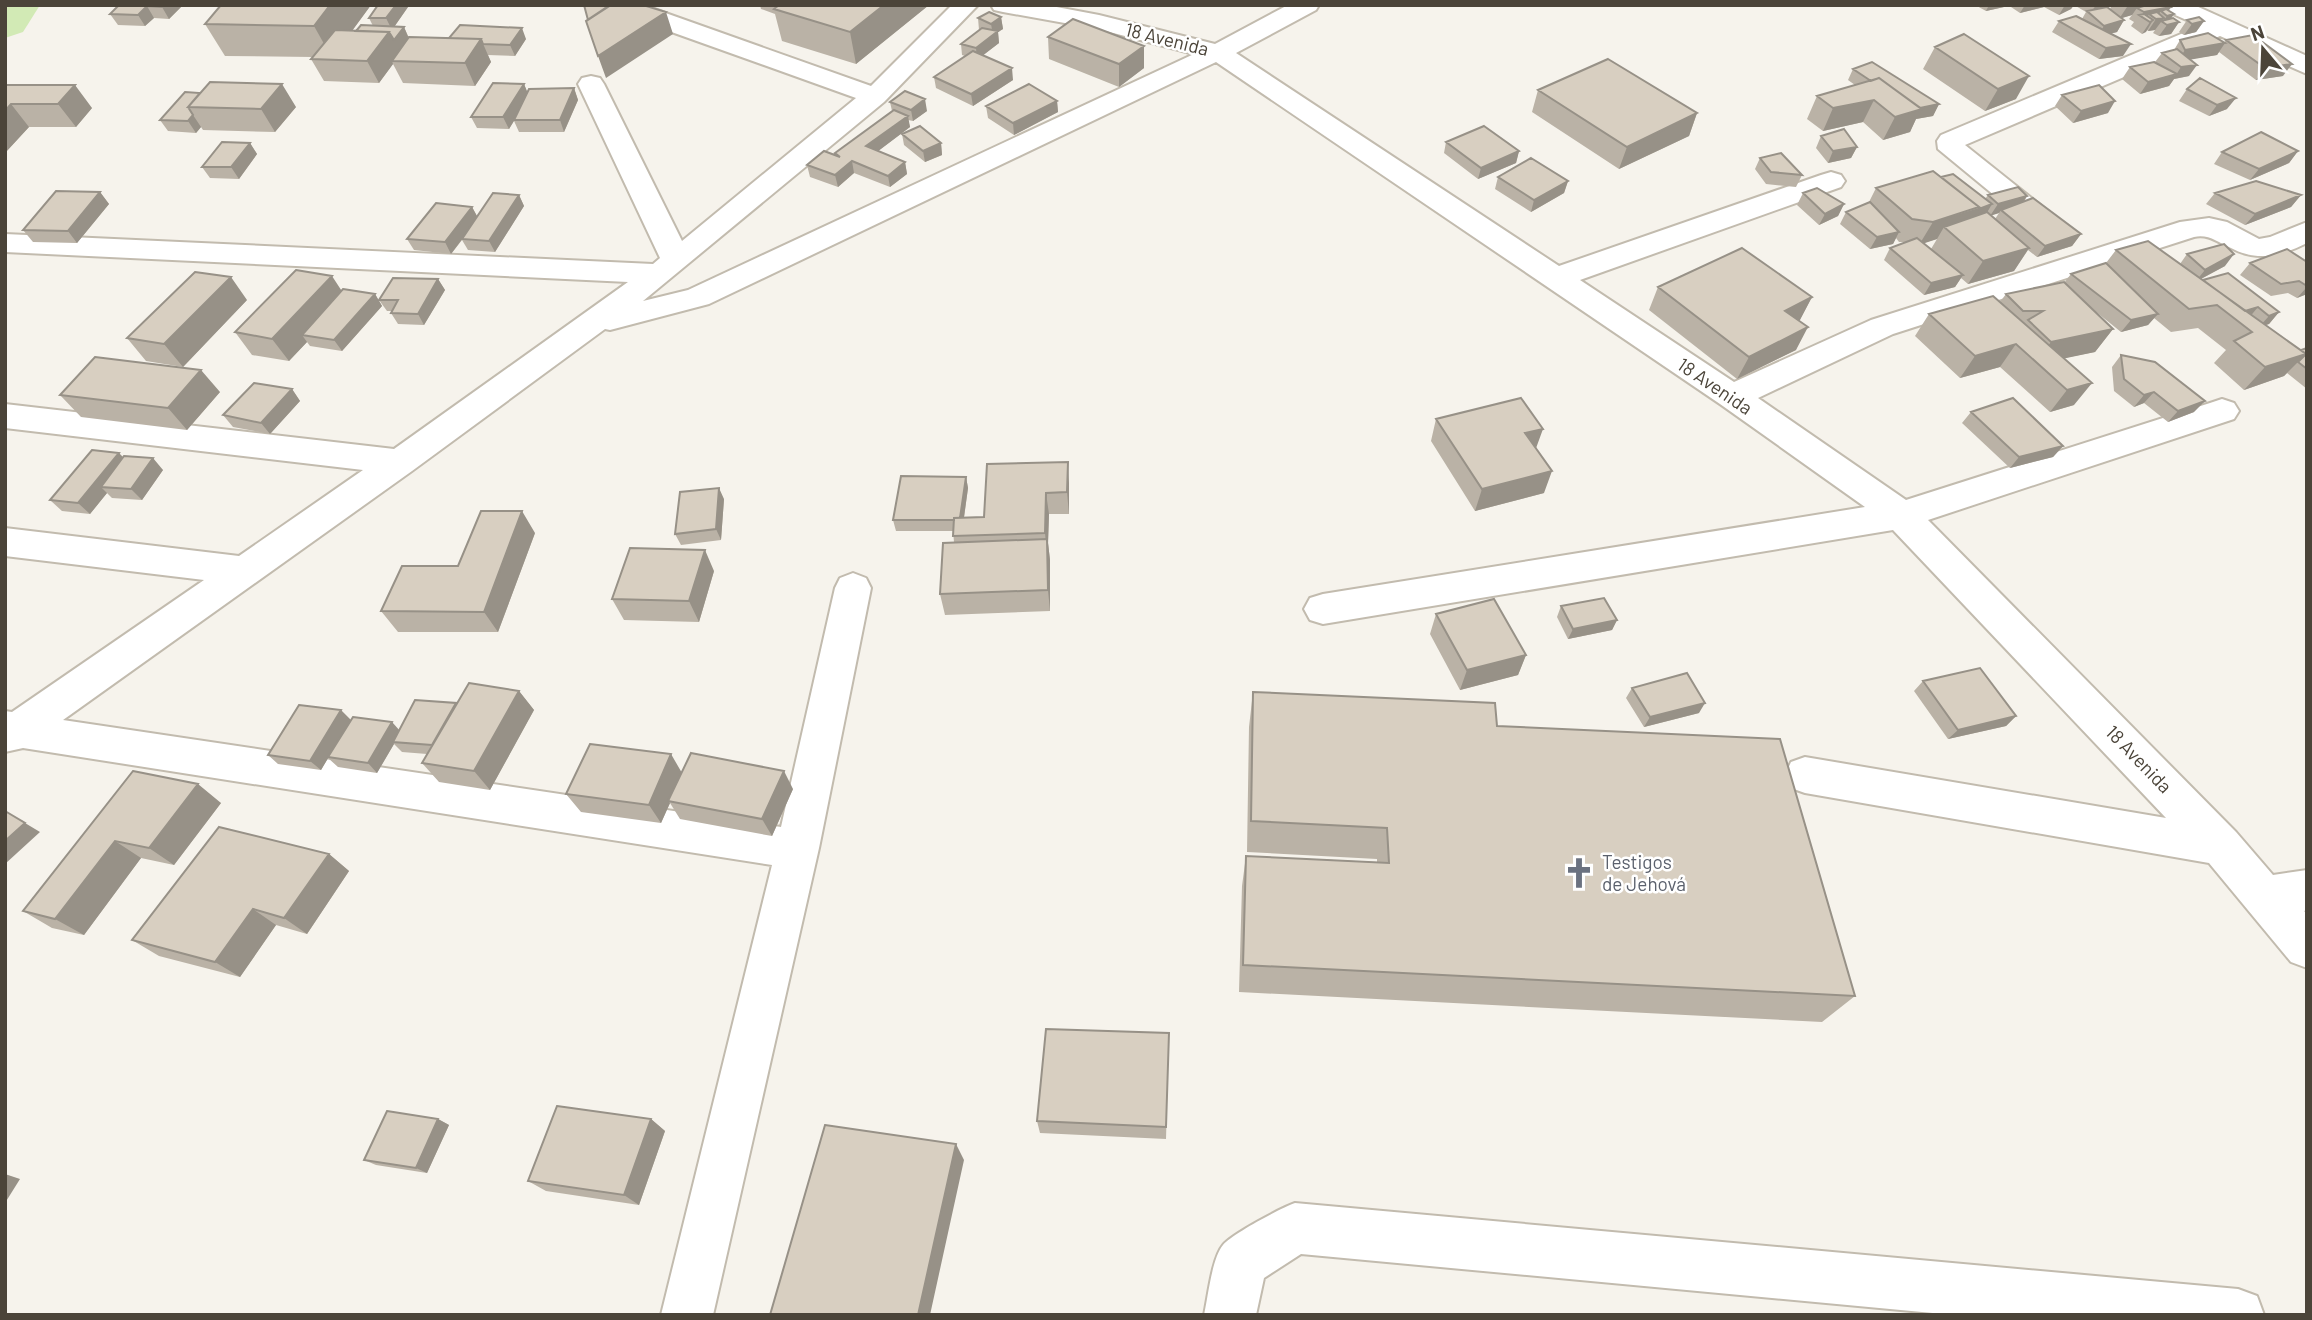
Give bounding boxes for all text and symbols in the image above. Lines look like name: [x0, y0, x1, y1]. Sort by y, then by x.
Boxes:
north arrow: [2228, 14, 2298, 84]
street label: 18 Avenida: [1123, 17, 1211, 60]
text: N: [2248, 20, 2267, 45]
street label: 18 Avenida: [1673, 352, 1757, 419]
street label: 18 Avenida: [2101, 720, 2177, 797]
place label: Testigos de Jehová: [1602, 850, 1686, 895]
church icon: Testigos de Jehová: [1562, 856, 1596, 890]

